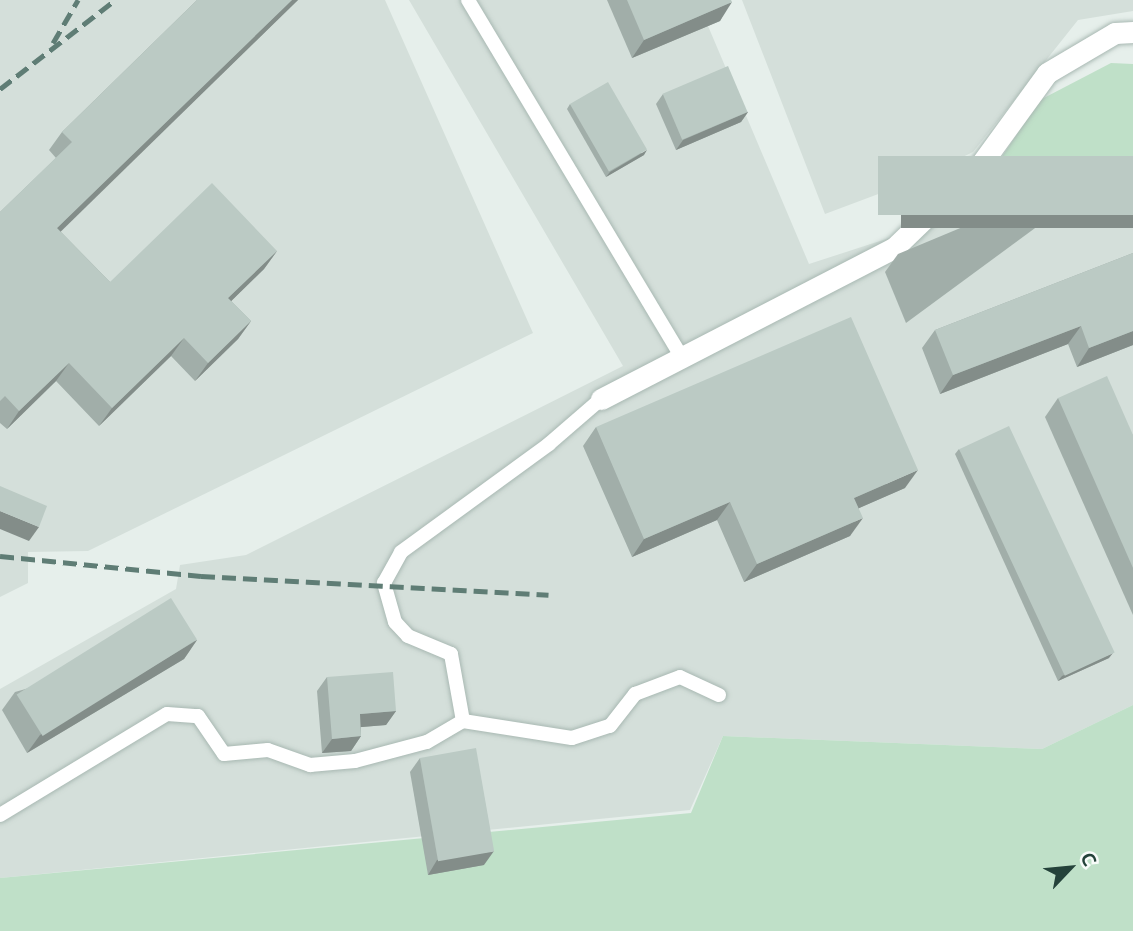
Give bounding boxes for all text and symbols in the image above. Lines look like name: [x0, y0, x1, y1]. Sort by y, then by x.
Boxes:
north arrow: [1035, 833, 1105, 903]
text: С: [1076, 849, 1101, 869]

